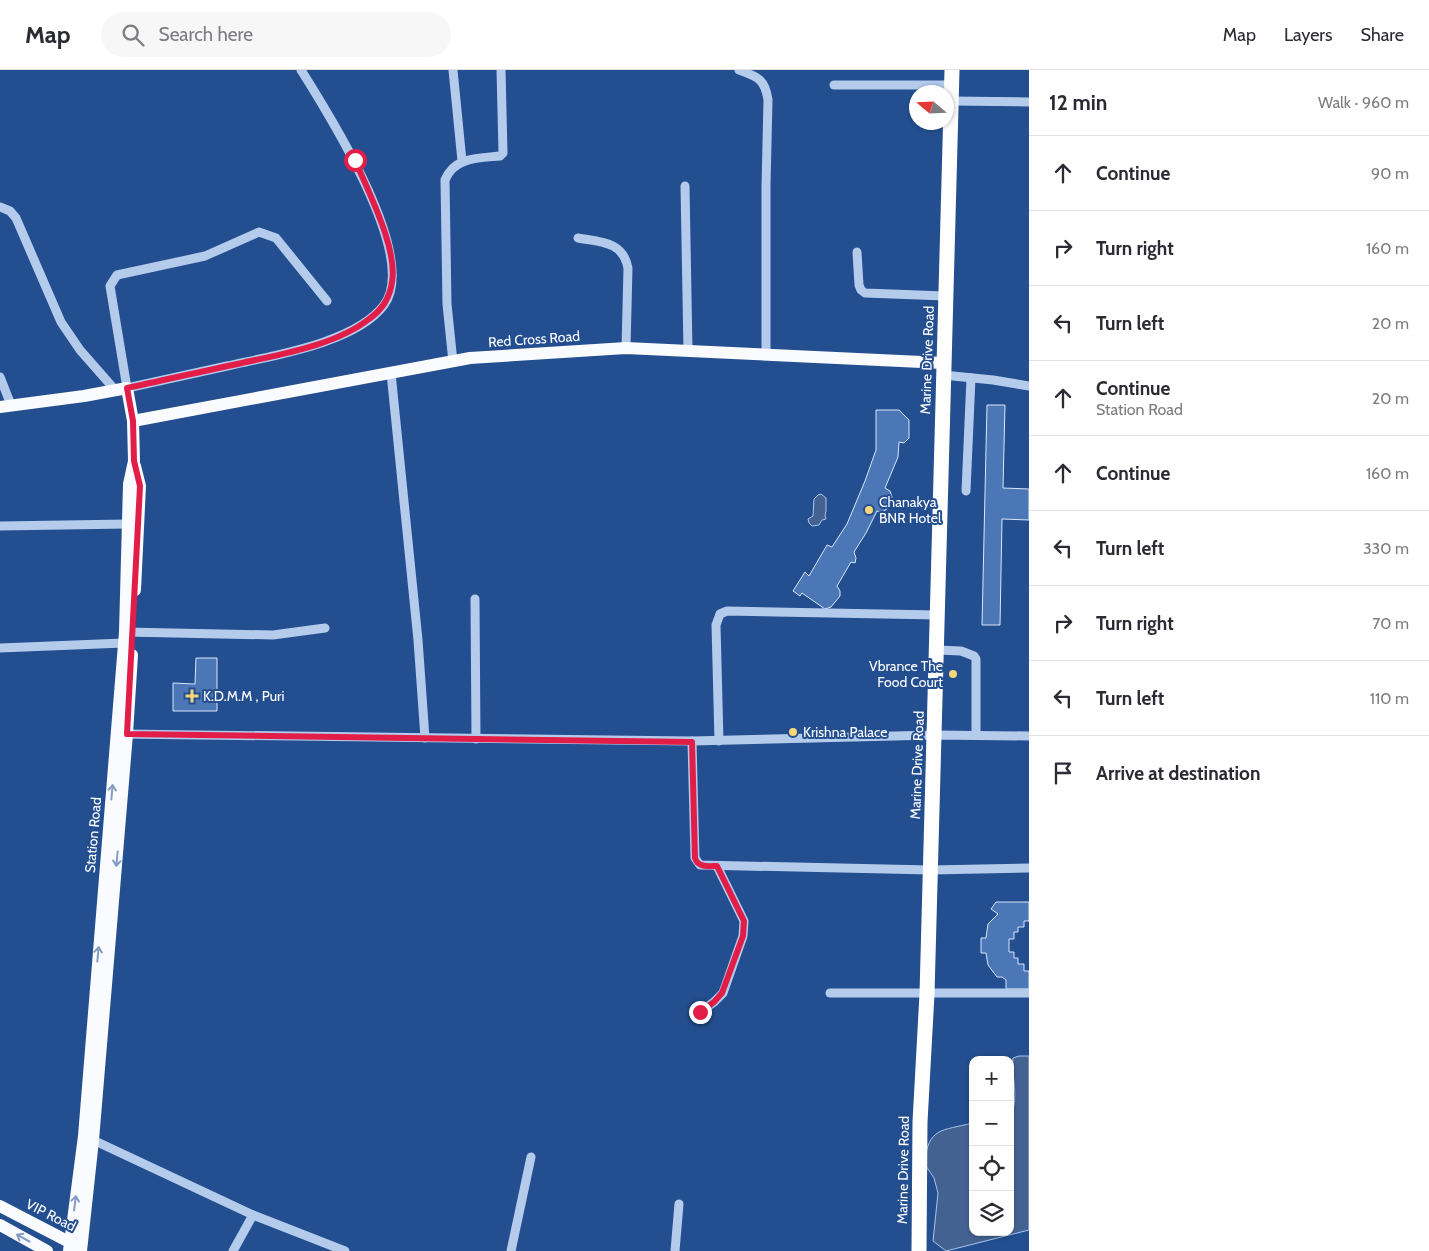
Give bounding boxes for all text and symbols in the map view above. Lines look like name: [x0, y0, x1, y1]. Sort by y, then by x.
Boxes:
search box: [101, 12, 451, 57]
text: Map: [25, 20, 71, 49]
icon: search: [119, 21, 147, 49]
text: Search here: [159, 23, 253, 46]
text: Map: [1223, 24, 1256, 46]
text: Layers: [1284, 24, 1333, 46]
text: Share: [1361, 24, 1404, 46]
north arrow: [909, 85, 954, 130]
text: 12 min: [1049, 90, 1107, 115]
text: Walk · 960 m: [1318, 93, 1409, 112]
route start: [344, 149, 367, 172]
icon: ahead: [1049, 159, 1077, 187]
text: Continue: [1096, 162, 1170, 185]
text: 90 m: [1371, 164, 1409, 183]
icon: right: [1049, 234, 1077, 262]
text: Turn right: [1096, 237, 1174, 260]
text: 160 m: [1366, 239, 1409, 258]
street label: Marine Drive Road: [916, 305, 938, 415]
icon: left: [1049, 309, 1077, 337]
text: Turn left: [1096, 312, 1164, 335]
text: 20 m: [1372, 314, 1409, 333]
street label: Red Cross Road: [488, 327, 580, 351]
text: Continue: [1096, 377, 1170, 400]
icon: ahead: [1049, 384, 1077, 412]
text: 20 m: [1372, 389, 1409, 408]
text: Station Road: [1096, 400, 1183, 419]
icon: ahead: [1049, 459, 1077, 487]
text: Continue: [1096, 462, 1170, 485]
text: 160 m: [1366, 464, 1409, 483]
place label: Chanakya BNR Hotel: [879, 493, 942, 527]
marker: Chanakya BNR Hotel: [863, 504, 875, 516]
icon: left: [1049, 534, 1077, 562]
text: Turn left: [1096, 537, 1164, 560]
text: 330 m: [1363, 539, 1409, 558]
icon: right: [1049, 609, 1077, 637]
text: Turn right: [1096, 612, 1174, 635]
text: 70 m: [1372, 614, 1409, 633]
place label: Vbrance The Food Court: [869, 657, 943, 691]
marker: Vbrance The Food Court: [947, 668, 959, 680]
icon: left: [1049, 684, 1077, 712]
place label: K.D.M.M , Puri: [203, 687, 284, 705]
text: Turn left: [1096, 687, 1164, 710]
marker: K.D.M.M , Puri: [185, 689, 199, 703]
text: 110 m: [1370, 689, 1409, 708]
street label: Marine Drive Road: [906, 710, 928, 820]
place label: Krishna Palace: [803, 723, 887, 741]
marker: Krishna Palace: [787, 726, 799, 738]
icon: arrive: [1049, 759, 1077, 787]
text: Arrive at destination: [1096, 762, 1260, 785]
one-way arrow: [107, 784, 117, 800]
street label: Station Road: [81, 796, 105, 874]
one-way arrow: [112, 850, 121, 866]
one-way arrow: [94, 946, 103, 962]
route end: [689, 1001, 712, 1024]
map controls: [969, 1056, 1014, 1236]
button: +: [969, 1056, 1014, 1101]
button: −: [969, 1101, 1014, 1146]
street label: Marine Drive Road: [893, 1116, 913, 1224]
button: locate: [969, 1146, 1014, 1191]
button: layers: [969, 1191, 1014, 1236]
street label: VIP Road: [23, 1195, 79, 1235]
one-way arrow: [70, 1195, 80, 1211]
one-way arrow: [16, 1233, 31, 1243]

